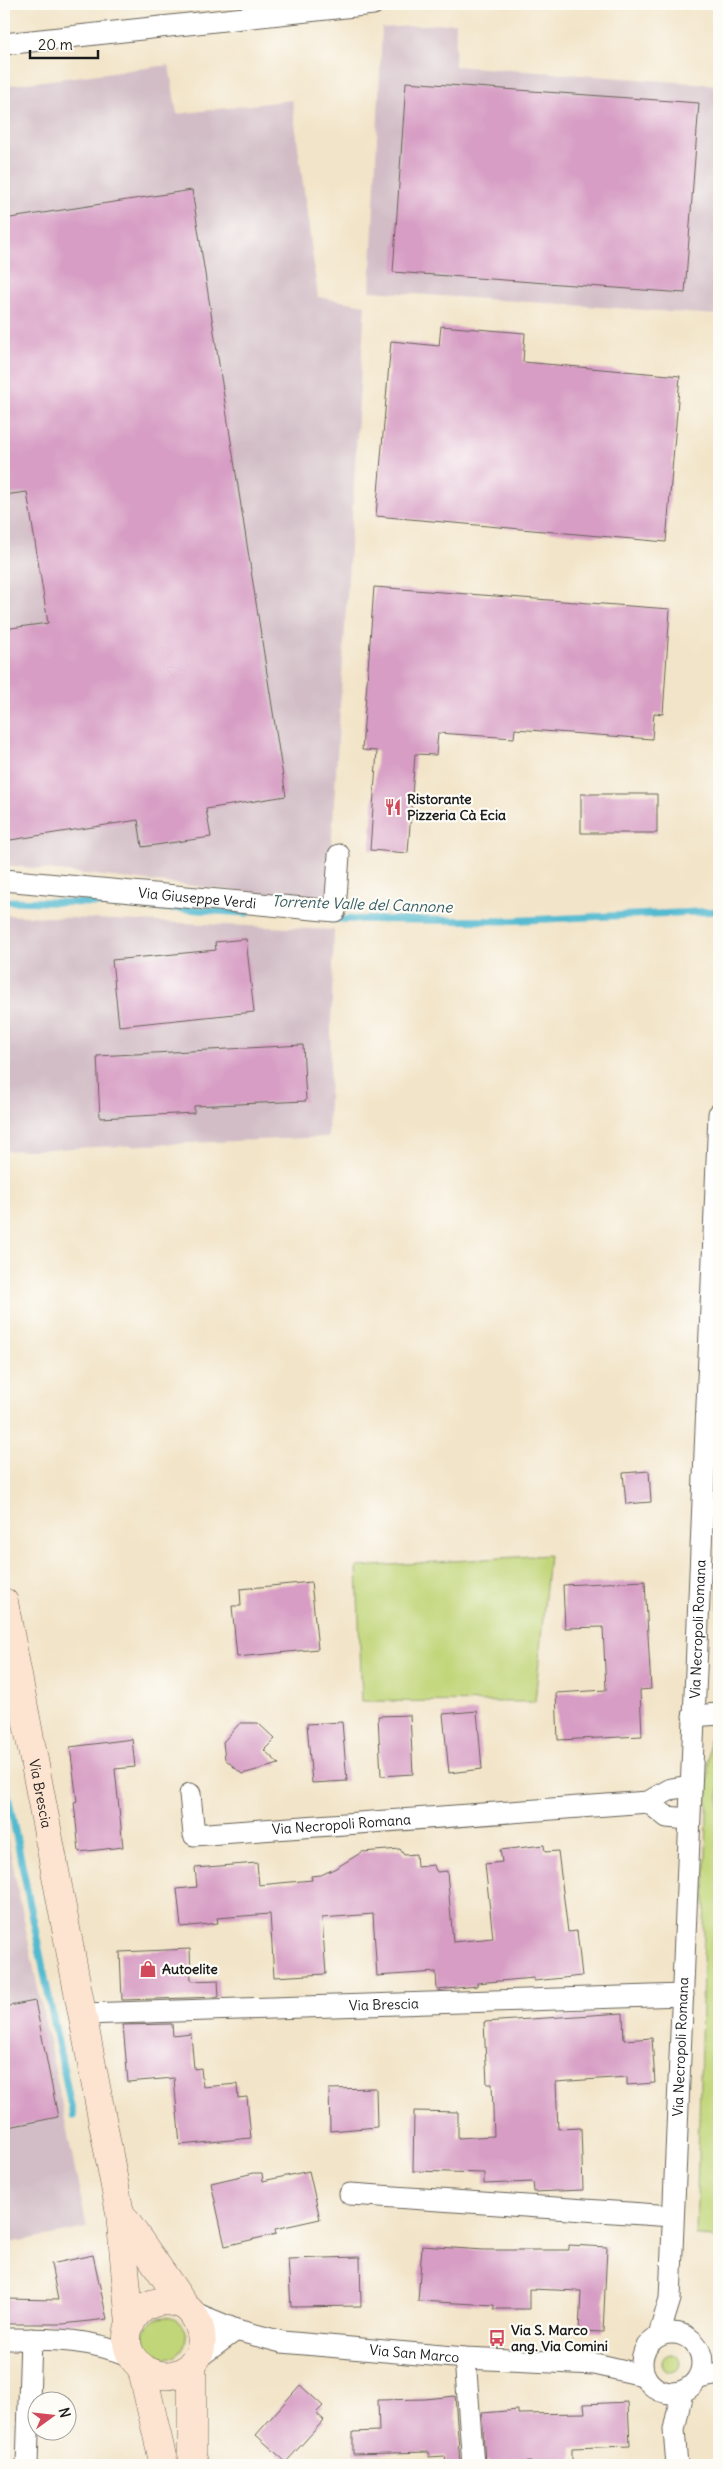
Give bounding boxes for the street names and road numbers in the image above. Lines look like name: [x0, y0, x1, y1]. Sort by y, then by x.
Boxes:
street label: Via Giuseppe Verdi: [137, 884, 257, 913]
street label: Via Necropoli Romana: [686, 1559, 710, 1699]
street label: Via Brescia: [25, 1758, 56, 1830]
street label: Via Necropoli Romana: [271, 1810, 412, 1838]
street label: Via Necropoli Romana: [669, 1977, 692, 2117]
street label: Via Brescia: [349, 1994, 419, 2015]
street label: Via San Marco: [369, 2341, 460, 2366]

